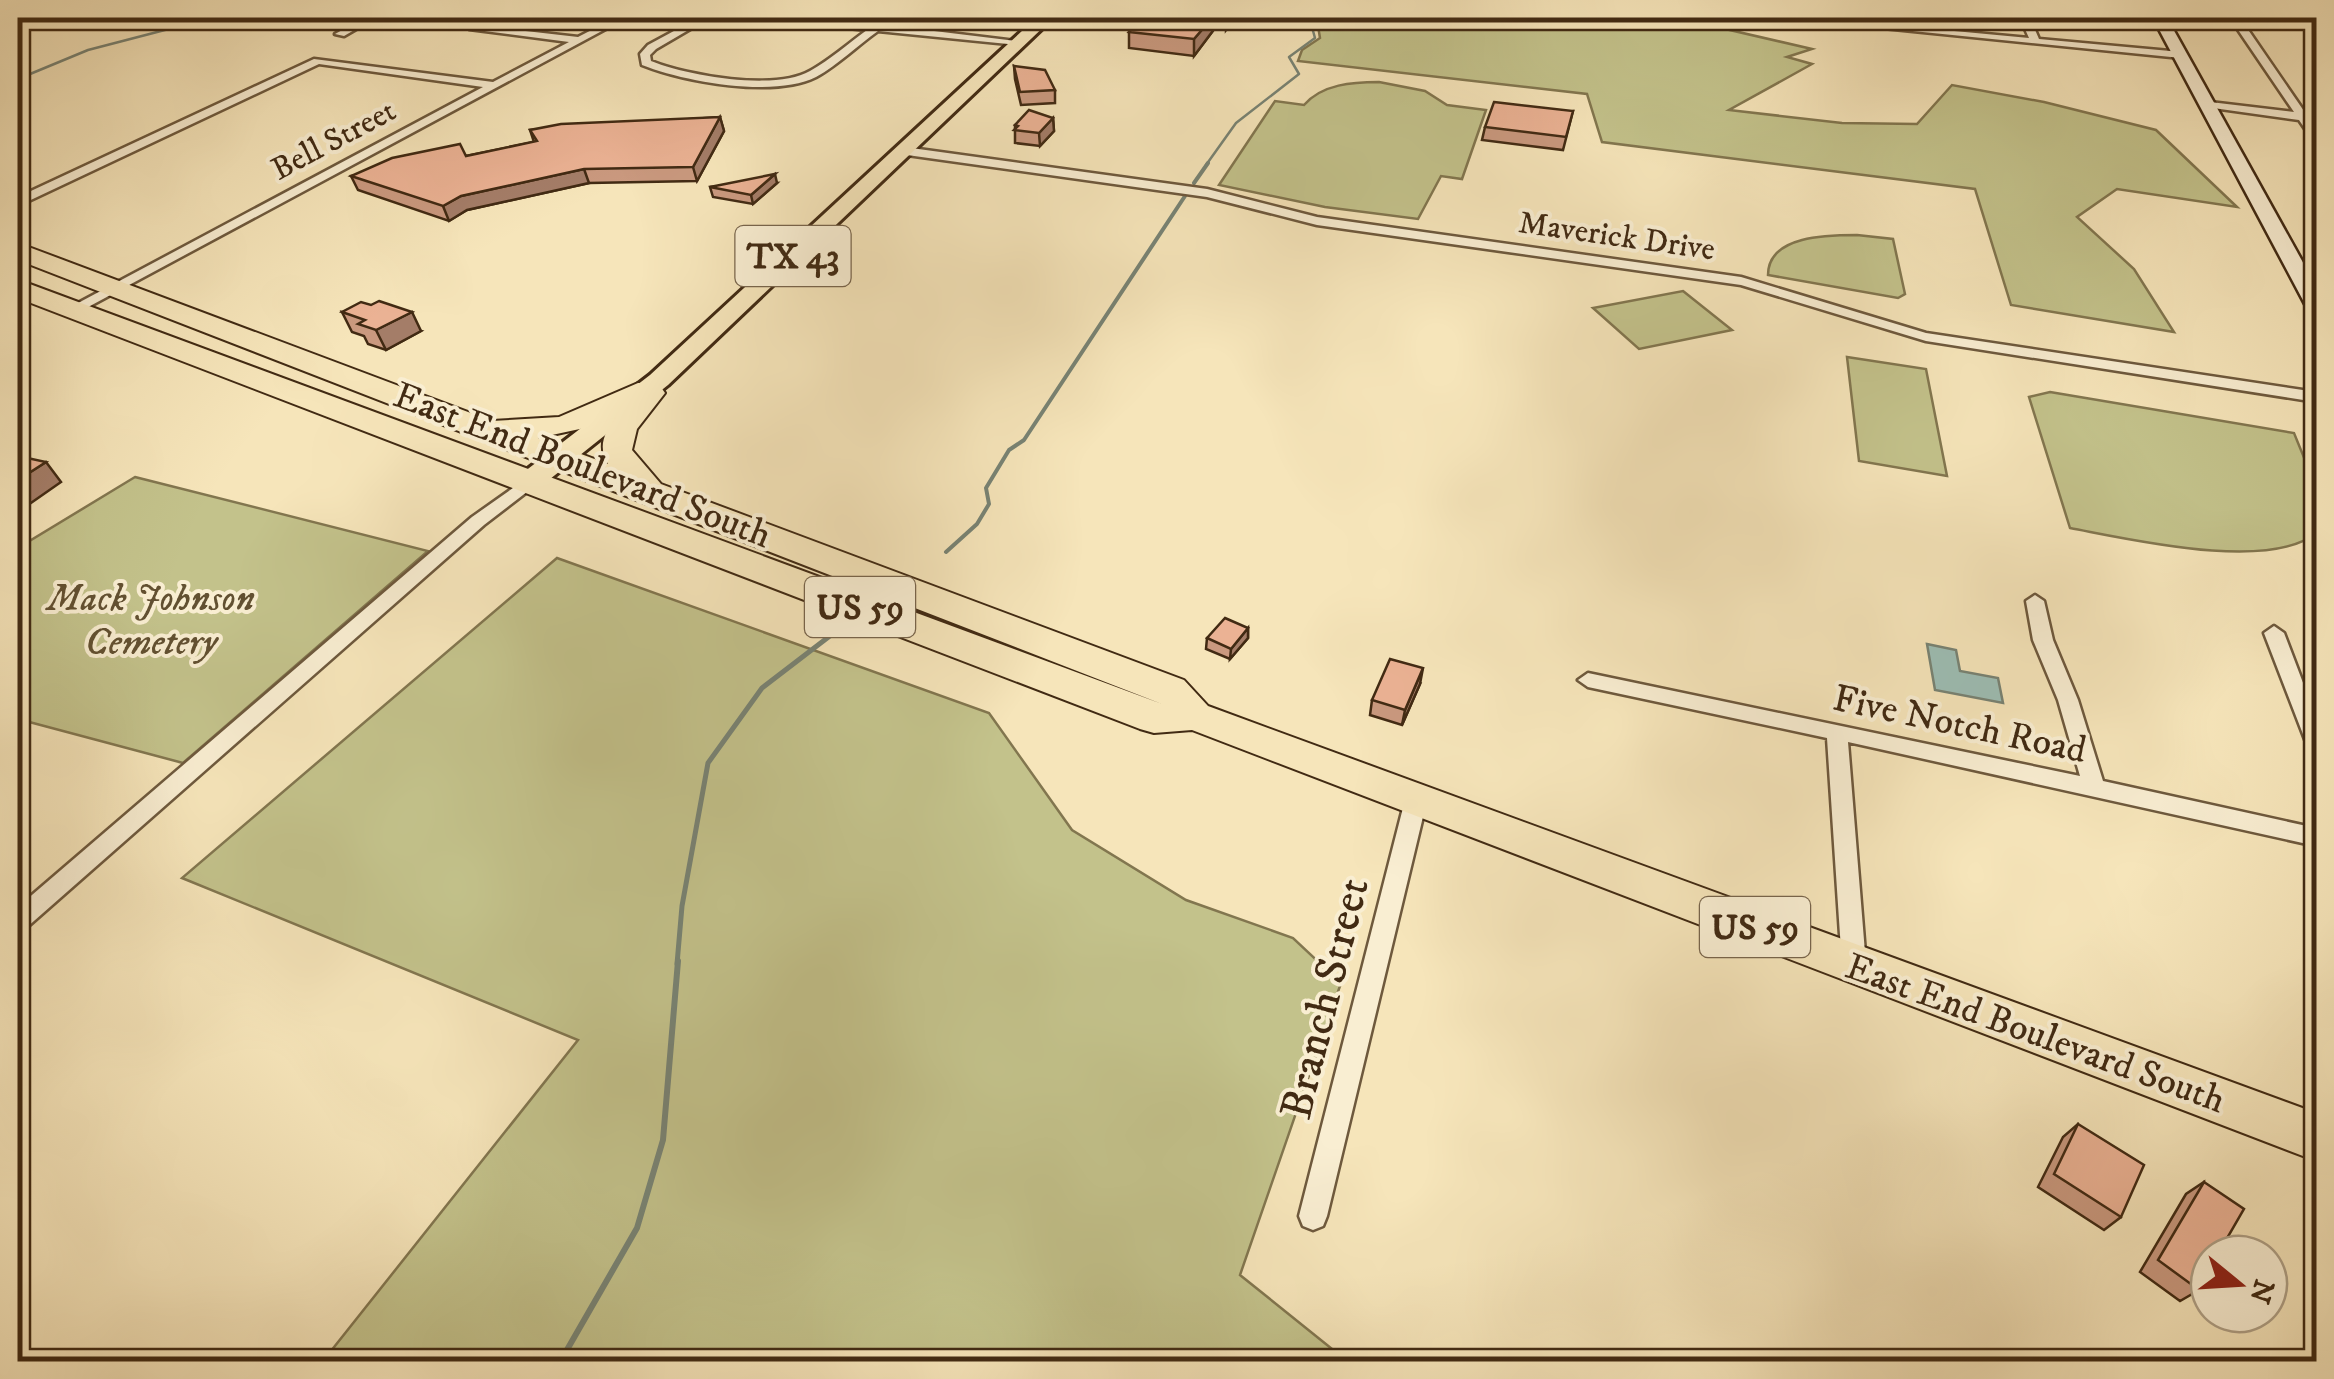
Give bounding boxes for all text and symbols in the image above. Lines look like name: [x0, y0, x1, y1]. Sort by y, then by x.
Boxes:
street label: Bell Street: [265, 91, 403, 190]
street label: Maverick Drive: [1516, 203, 1717, 271]
road number: TX 43: [736, 226, 850, 286]
street label: East End Boulevard South: [387, 372, 778, 560]
park label: Mack Johnson Cemetery: [44, 575, 255, 667]
road number: US 59: [805, 577, 915, 637]
street label: Five Notch Road: [1829, 675, 2091, 775]
street label: Branch Street: [1269, 872, 1383, 1125]
road number: US 59: [1700, 897, 1810, 957]
street label: East End Boulevard South: [1839, 943, 2232, 1125]
north arrow: [2189, 1234, 2289, 1334]
text: N: [2241, 1275, 2282, 1308]

